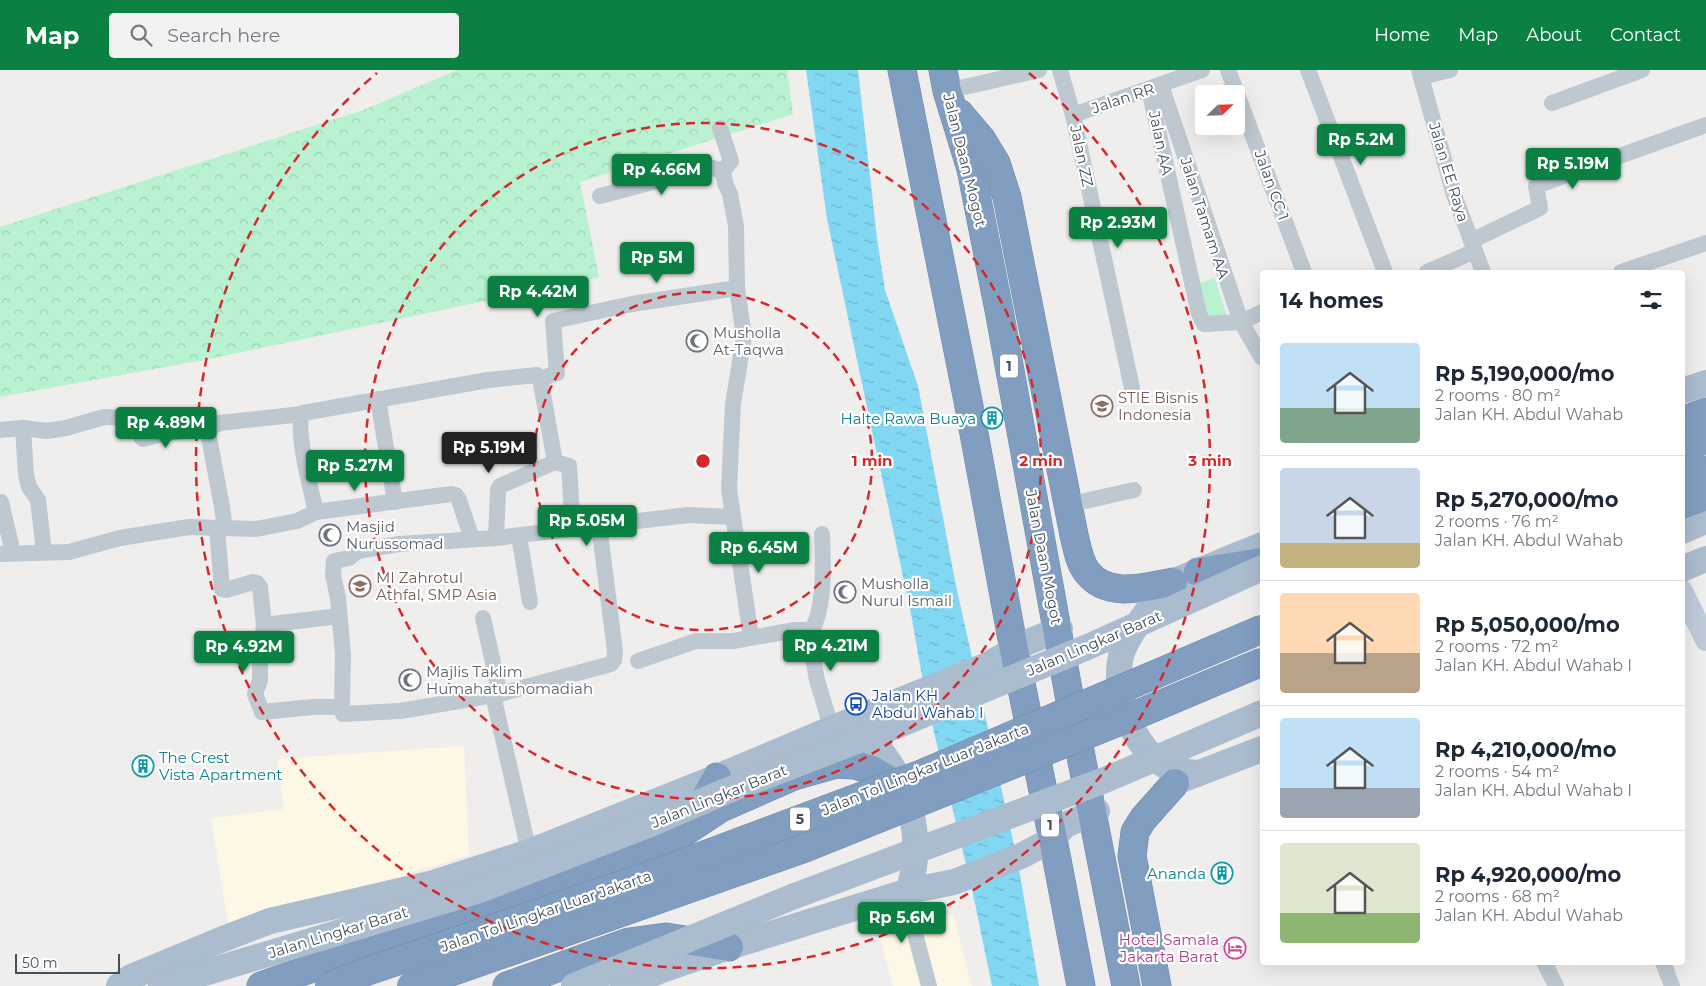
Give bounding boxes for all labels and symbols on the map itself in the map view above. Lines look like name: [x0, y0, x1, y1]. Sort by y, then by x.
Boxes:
street label: Jalan RR: [1088, 78, 1157, 118]
north arrow: [1195, 85, 1245, 135]
street label: Jalan Daan Mogot: [939, 90, 991, 229]
street label: Jalan AA: [1145, 108, 1177, 177]
street label: Jalan EE Raya: [1425, 119, 1473, 224]
street label: Jalan ZZ: [1066, 122, 1098, 189]
pin: Rp 5.2M: [1315, 124, 1407, 166]
street label: Jalan CC 1: [1250, 146, 1293, 223]
pin: Rp 5.19M: [1521, 148, 1625, 190]
pin: Rp 4.66M: [610, 154, 714, 196]
street label: Jalan Tamam AA: [1176, 154, 1234, 281]
pin: Rp 2.93M: [1066, 206, 1170, 249]
pin: Rp 5M: [622, 242, 692, 284]
pin: Rp 4.42M: [486, 276, 590, 318]
place label: Musholla At-Taqwa: [713, 323, 784, 359]
mosque icon: Musholla At-Taqwa: [685, 329, 709, 353]
road number: 1: [1000, 354, 1018, 378]
place label: STIE Bisnis Indonesia: [1118, 388, 1198, 424]
school or university icon: STIE Bisnis Indonesia: [1090, 394, 1114, 418]
pin: Rp 4.89M: [114, 406, 218, 449]
building icon: Halte Rawa Buaya: [980, 406, 1004, 430]
place label: Halte Rawa Buaya: [840, 409, 976, 428]
pin: Rp 5.19M: [437, 432, 541, 474]
pin: Rp 5.27M: [303, 450, 407, 492]
text: 1 min: [852, 451, 892, 470]
text: 2 min: [1019, 451, 1063, 470]
text: 3 min: [1187, 451, 1232, 470]
centre of rings: [694, 452, 712, 470]
street label: Jalan Daan Mogot: [1021, 487, 1066, 626]
pin: Rp 5.05M: [535, 504, 639, 547]
place label: Masjid Nurussomad: [346, 517, 443, 553]
mosque icon: Masjid Nurussomad: [318, 523, 342, 547]
pin: Rp 6.45M: [707, 532, 811, 574]
place label: MI Zahrotul Athfal, SMP Asia: [376, 568, 497, 604]
school or university icon: MI Zahrotul Athfal, SMP Asia: [348, 574, 372, 598]
place label: Musholla Nurul Ismail: [861, 574, 952, 610]
mosque icon: Musholla Nurul Ismail: [833, 580, 857, 604]
street label: Jalan Lingkar Barat: [1023, 606, 1164, 680]
pin: Rp 4.92M: [192, 630, 296, 673]
pin: Rp 4.21M: [779, 630, 883, 672]
place label: Majlis Taklim Humahatushomadiah: [426, 662, 593, 698]
mosque icon: Majlis Taklim Humahatushomadiah: [398, 668, 422, 692]
place label: Jalan KH Abdul Wahab I: [871, 686, 983, 722]
bus stop icon: Jalan KH Abdul Wahab I: [844, 692, 868, 716]
street label: Jalan Tol Lingkar Luar Jakarta: [818, 719, 1031, 820]
place label: The Crest Vista Apartment: [159, 748, 282, 784]
building icon: The Crest Vista Apartment: [131, 754, 155, 778]
street label: Jalan Lingkar Barat: [647, 760, 790, 832]
road number: 5: [790, 808, 810, 831]
road number: 1: [1041, 814, 1059, 836]
building icon: Ananda: [1210, 861, 1234, 885]
place label: Ananda: [1147, 864, 1206, 883]
street label: Jalan Tol Lingkar Luar Jakarta: [437, 866, 654, 956]
street label: Jalan Lingkar Barat: [265, 902, 410, 963]
pin: Rp 5.6M: [856, 902, 948, 944]
place label: Hotel Samala Jakarta Barat: [1119, 930, 1219, 966]
hotel icon: Hotel Samala Jakarta Barat: [1223, 936, 1247, 960]
scale bar: [15, 951, 120, 974]

